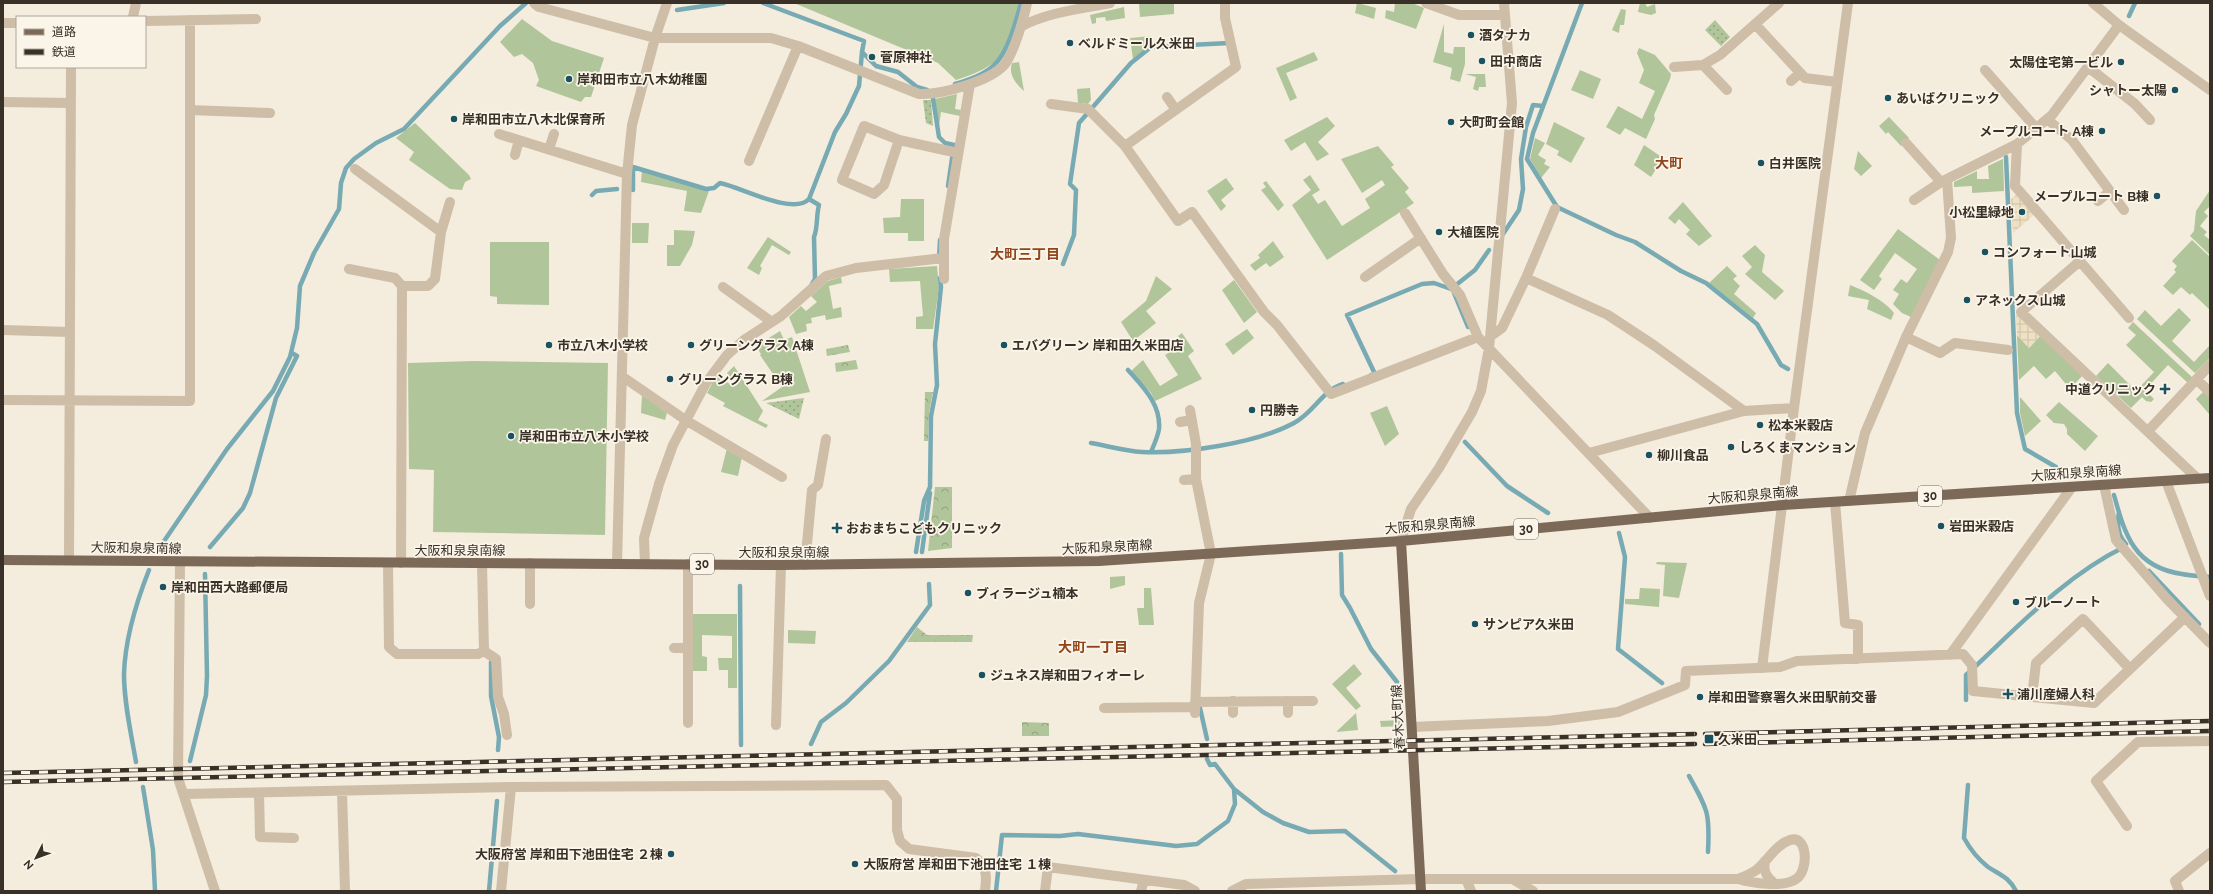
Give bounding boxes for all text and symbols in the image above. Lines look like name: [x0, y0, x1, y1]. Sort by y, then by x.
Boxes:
legend: [16, 16, 146, 68]
text: 道路: [52, 25, 76, 39]
place label: 酒タナカ: [1479, 28, 1531, 43]
marker: 酒タナカ: [1466, 30, 1476, 40]
place label: ベルドミール久米田: [1078, 36, 1195, 51]
marker: ベルドミール久米田: [1065, 38, 1075, 48]
text: 鉄道: [52, 45, 76, 59]
place label: 菅原神社: [880, 50, 932, 65]
marker: 菅原神社: [867, 52, 877, 62]
place label: 田中商店: [1490, 54, 1542, 69]
place label: 太陽住宅第一ビル: [2009, 55, 2113, 70]
marker: 田中商店: [1477, 56, 1487, 66]
marker: 太陽住宅第一ビル: [2116, 57, 2126, 67]
place label: 岸和田市立八木幼稚園: [577, 72, 707, 87]
marker: 岸和田市立八木幼稚園: [564, 74, 574, 84]
place label: シャトー太陽: [2089, 83, 2167, 98]
marker: シャトー太陽: [2170, 85, 2180, 95]
place label: あいばクリニック: [1896, 91, 2000, 106]
marker: あいばクリニック: [1883, 93, 1893, 103]
place label: 岸和田市立八木北保育所: [462, 112, 605, 127]
marker: 岸和田市立八木北保育所: [449, 114, 459, 124]
place label: 大町町会館: [1459, 115, 1524, 130]
marker: 大町町会館: [1446, 117, 1456, 127]
place label: メープルコート A棟: [1979, 124, 2094, 139]
marker: メープルコート A棟: [2097, 126, 2107, 136]
district label: 大町: [1655, 155, 1683, 171]
place label: 白井医院: [1769, 156, 1821, 171]
marker: 白井医院: [1756, 158, 1766, 168]
place label: メープルコート B棟: [2034, 189, 2149, 204]
marker: メープルコート B棟: [2152, 191, 2162, 201]
place label: 小松里緑地: [1949, 205, 2014, 220]
marker: 小松里緑地: [2017, 207, 2027, 217]
place label: 大植医院: [1447, 225, 1499, 240]
marker: 大植医院: [1434, 227, 1444, 237]
place label: コンフォート山城: [1993, 245, 2097, 260]
district label: 大町三丁目: [990, 246, 1060, 262]
marker: コンフォート山城: [1980, 247, 1990, 257]
place label: アネックス山城: [1975, 293, 2066, 308]
marker: アネックス山城: [1962, 295, 1972, 305]
place label: 市立八木小学校: [557, 338, 648, 353]
place label: グリーングラス A棟: [699, 338, 814, 353]
place label: エバグリーン 岸和田久米田店: [1012, 338, 1183, 353]
marker: 市立八木小学校: [544, 340, 554, 350]
marker: グリーングラス A棟: [686, 340, 696, 350]
marker: エバグリーン 岸和田久米田店: [999, 340, 1009, 350]
place label: グリーングラス B棟: [678, 372, 793, 387]
marker: グリーングラス B棟: [665, 374, 675, 384]
place label: 中道クリニック: [2065, 382, 2156, 397]
marker: 中道クリニック: [2159, 383, 2171, 395]
place label: 円勝寺: [1260, 403, 1299, 418]
marker: 円勝寺: [1247, 405, 1257, 415]
place label: 松本米穀店: [1768, 418, 1833, 433]
marker: 松本米穀店: [1755, 420, 1765, 430]
place label: 岸和田市立八木小学校: [519, 429, 649, 444]
marker: 岸和田市立八木小学校: [506, 431, 516, 441]
place label: しろくまマンション: [1739, 440, 1856, 455]
marker: しろくまマンション: [1726, 442, 1736, 452]
place label: 柳川食品: [1657, 448, 1709, 463]
marker: 柳川食品: [1644, 450, 1654, 460]
street label: 大阪和泉泉南線: [2030, 462, 2122, 484]
street label: 大阪和泉泉南線: [1707, 484, 1799, 506]
road number: 30: [1918, 486, 1942, 506]
street label: 大阪和泉泉南線: [1384, 514, 1476, 536]
road number: 30: [1514, 519, 1538, 539]
place label: 岩田米穀店: [1949, 519, 2014, 534]
place label: おおまちこどもクリニック: [846, 521, 1002, 536]
marker: 岩田米穀店: [1936, 521, 1946, 531]
marker: おおまちこどもクリニック: [831, 522, 843, 534]
street label: 大阪和泉泉南線: [1061, 537, 1153, 557]
street label: 大阪和泉泉南線: [90, 540, 182, 556]
street label: 大阪和泉泉南線: [414, 543, 506, 558]
street label: 大阪和泉泉南線: [738, 545, 830, 560]
road number: 30: [690, 554, 714, 574]
place label: 岸和田西大路郵便局: [171, 580, 288, 595]
marker: 岸和田西大路郵便局: [158, 582, 168, 592]
place label: ブィラージュ楠本: [976, 586, 1078, 601]
marker: ブィラージュ楠本: [963, 588, 973, 598]
place label: ブルーノート: [2024, 595, 2101, 610]
marker: ブルーノート: [2011, 597, 2021, 607]
place label: サンピア久米田: [1483, 617, 1574, 632]
marker: サンピア久米田: [1470, 619, 1480, 629]
district label: 大町一丁目: [1058, 639, 1128, 655]
place label: ジュネス岸和田フィオーレ: [990, 668, 1145, 683]
marker: ジュネス岸和田フィオーレ: [977, 670, 987, 680]
street label: 春木大町線: [1389, 684, 1407, 750]
place label: 浦川産婦人科: [2017, 687, 2095, 702]
marker: 浦川産婦人科: [2002, 688, 2014, 700]
place label: 岸和田警察署久米田駅前交番: [1708, 690, 1877, 705]
marker: 岸和田警察署久米田駅前交番: [1695, 692, 1705, 702]
place label: 久米田: [1718, 732, 1757, 747]
marker: 久米田: [1703, 733, 1715, 745]
north arrow: [16, 838, 56, 878]
place label: 大阪府営 岸和田下池田住宅 ２棟: [475, 847, 663, 862]
marker: 大阪府営 岸和田下池田住宅 ２棟: [666, 849, 676, 859]
text: N: [21, 857, 37, 872]
place label: 大阪府営 岸和田下池田住宅 １棟: [863, 857, 1051, 872]
marker: 大阪府営 岸和田下池田住宅 １棟: [850, 859, 860, 869]

